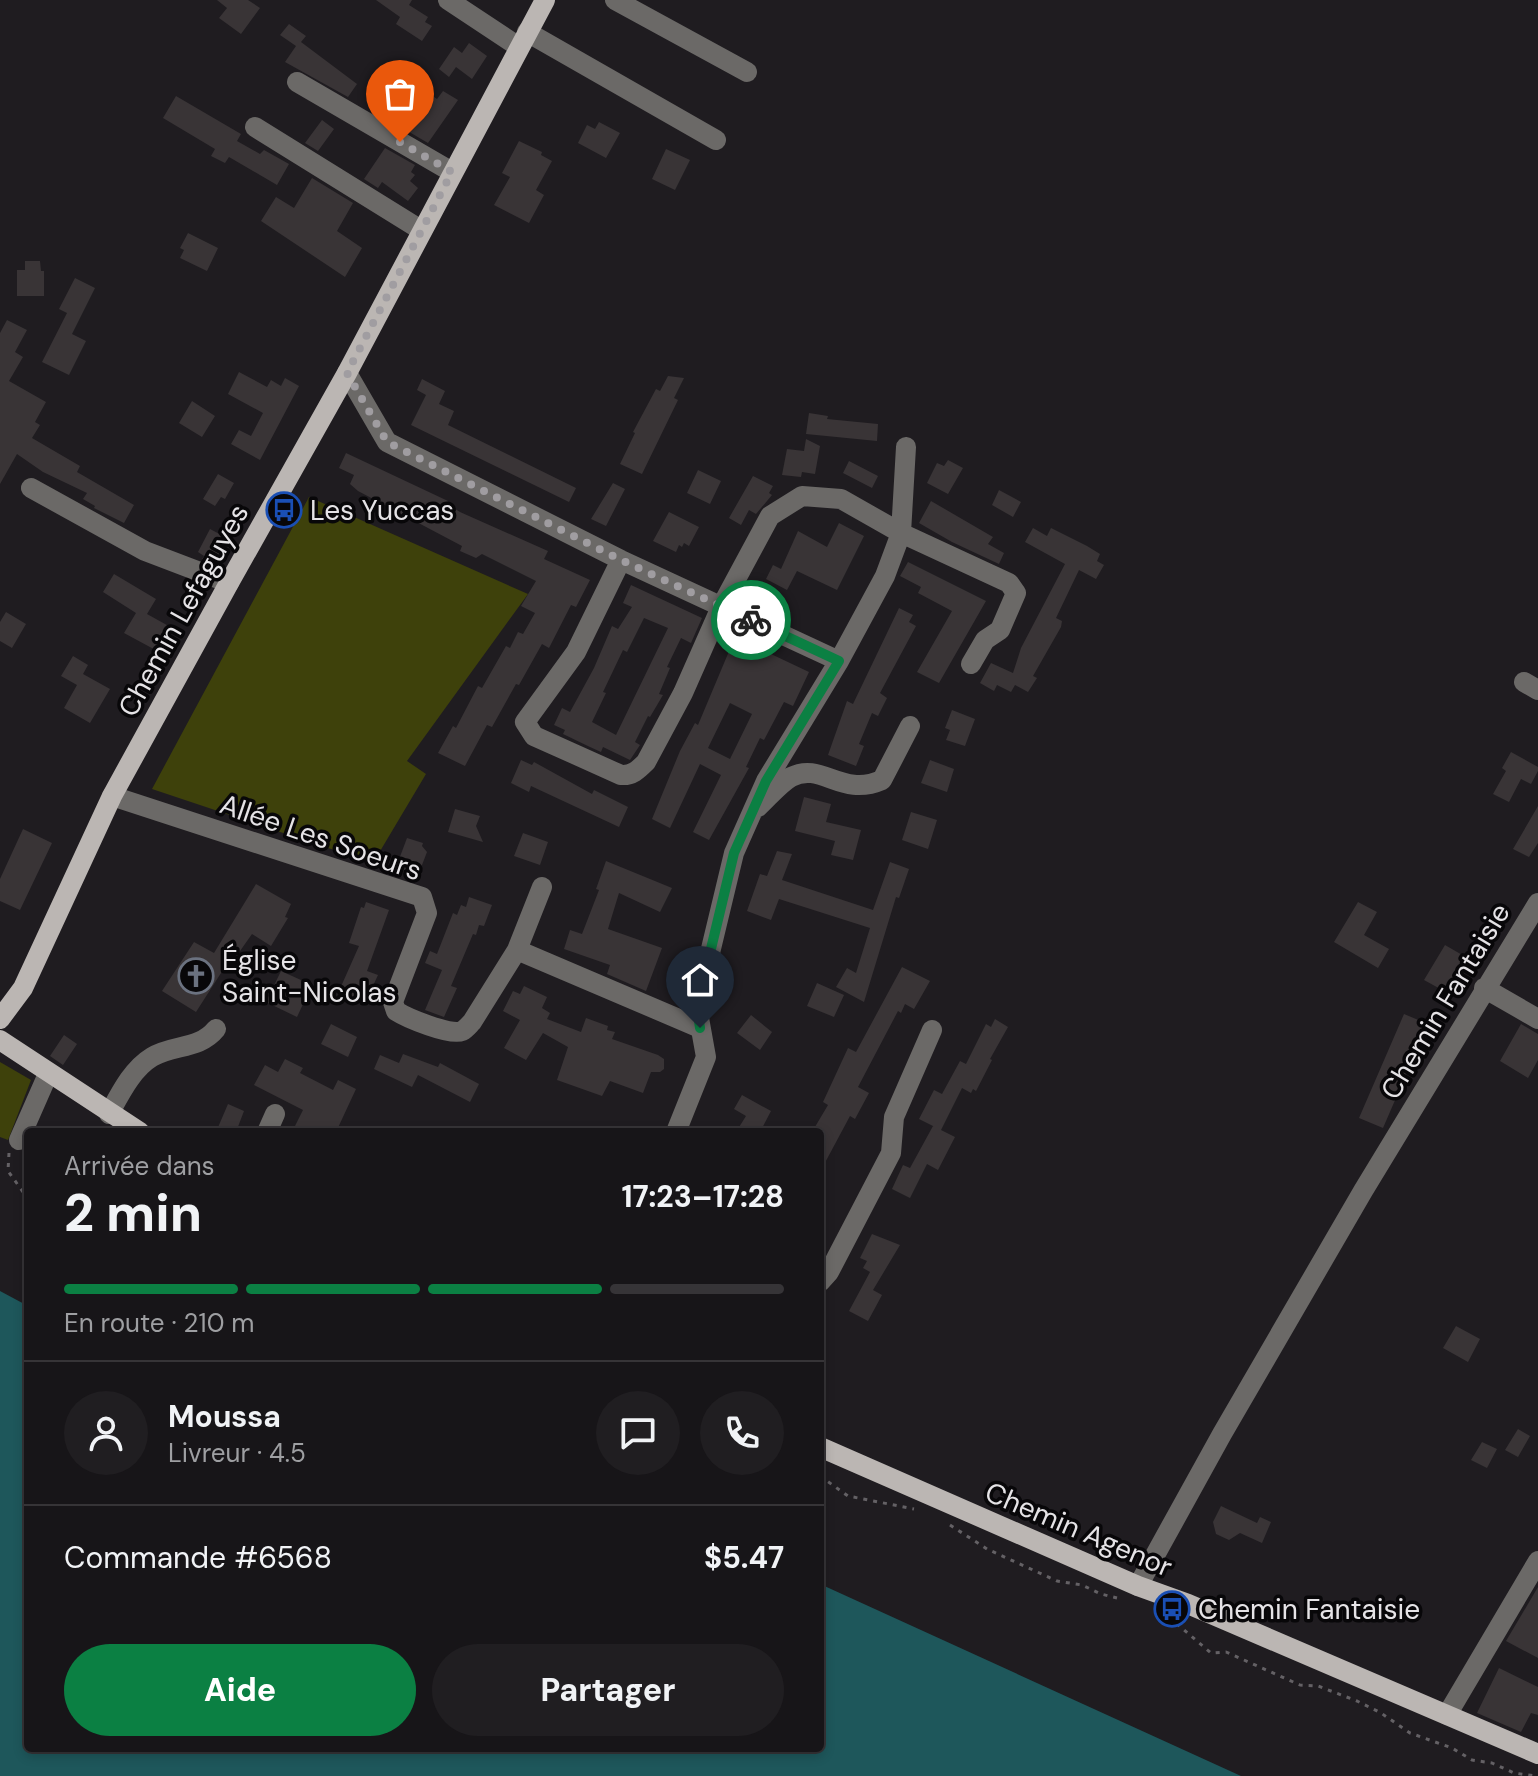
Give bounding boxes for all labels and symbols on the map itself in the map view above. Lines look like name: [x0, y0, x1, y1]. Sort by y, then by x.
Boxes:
pin: [366, 60, 434, 142]
bus stop icon: Les Yuccas: [265, 491, 303, 529]
place label: Les Yuccas: [310, 492, 454, 529]
street label: Chemin Lefaguyes: [110, 497, 257, 723]
courier: [711, 580, 791, 660]
street label: Allée Les Soeurs: [215, 786, 427, 889]
street label: Chemin Fantaisie: [1372, 896, 1519, 1106]
place label: Église Saint-Nicolas: [222, 942, 397, 1011]
pin: [666, 946, 734, 1028]
church icon: Église Saint-Nicolas: [177, 957, 215, 995]
street label: Chemin Agenor: [980, 1473, 1178, 1586]
bus stop icon: Chemin Fantaisie: [1153, 1590, 1191, 1628]
place label: Chemin Fantaisie: [1198, 1591, 1420, 1628]

